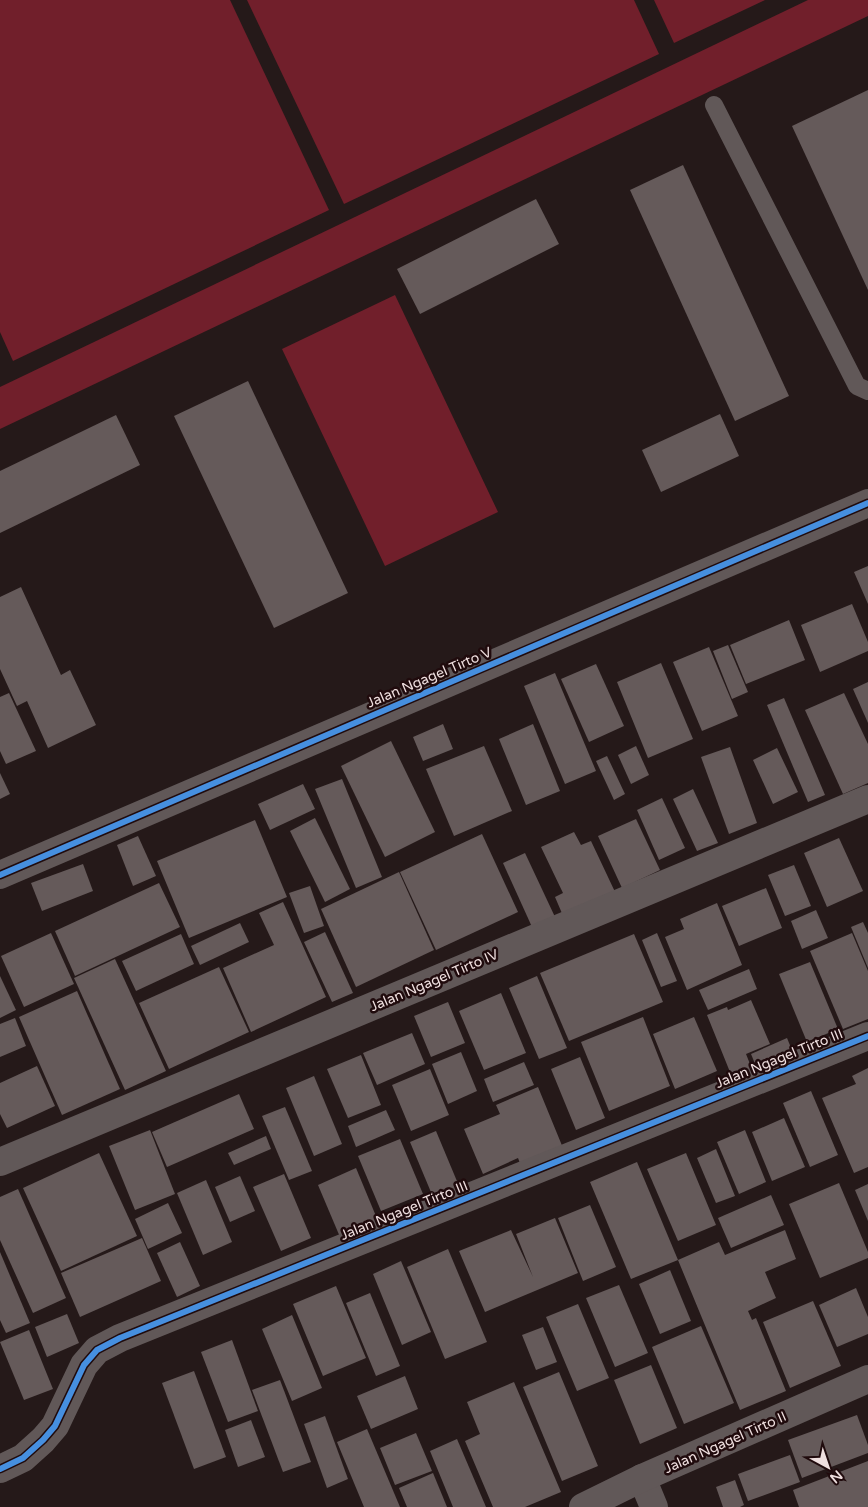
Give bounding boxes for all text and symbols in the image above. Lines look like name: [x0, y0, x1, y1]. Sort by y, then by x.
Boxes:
street label: Jalan Ngagel Tirto V: [364, 643, 494, 711]
street label: Jalan Ngagel Tirto IV: [367, 946, 501, 1015]
street label: Jalan Ngagel Tirto III: [713, 1025, 845, 1092]
street label: Jalan Ngagel Tirto III: [338, 1177, 470, 1244]
street label: Jalan Ngagel Tirto II: [661, 1408, 789, 1477]
north arrow: [803, 1442, 853, 1492]
text: N: [826, 1466, 846, 1487]

